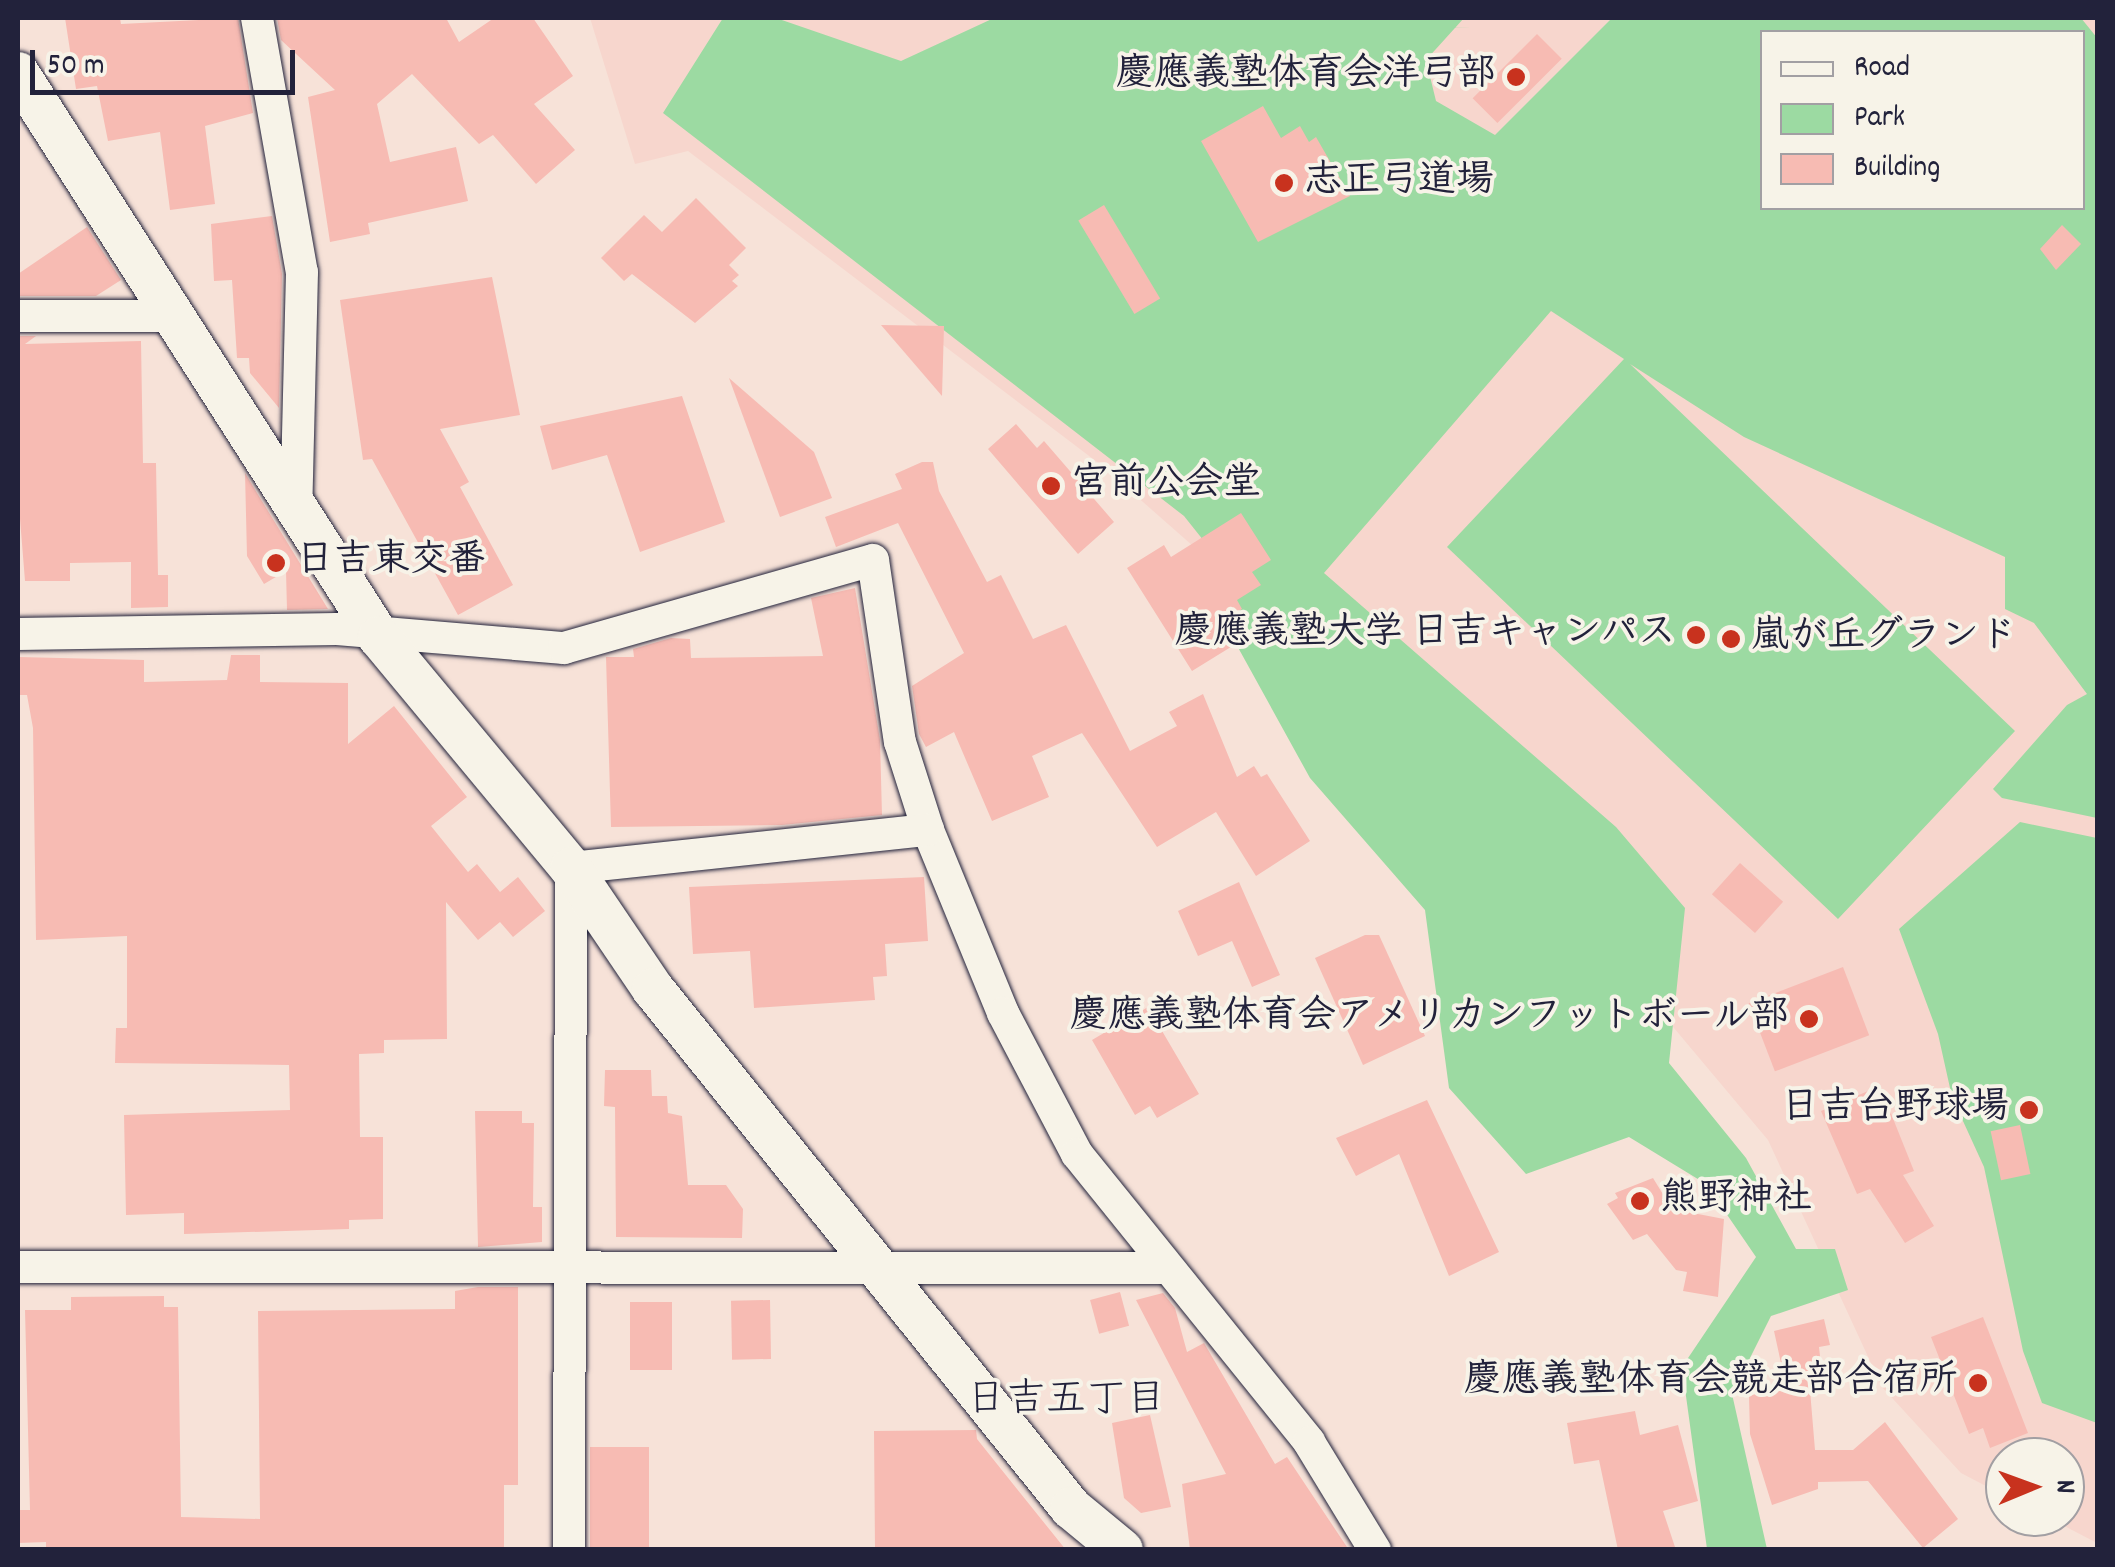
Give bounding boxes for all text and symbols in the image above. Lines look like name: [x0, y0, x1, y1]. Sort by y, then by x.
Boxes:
scale bar: [35, 30, 300, 92]
legend: [1760, 30, 2085, 210]
text: 50 m: [47, 46, 105, 89]
text: Road: [1854, 48, 1910, 91]
place label: 慶應義塾体育会洋弓部: [1116, 54, 1496, 100]
marker: 慶應義塾体育会洋弓部: [1505, 66, 1527, 88]
text: Park: [1854, 98, 1905, 141]
text: Building: [1854, 148, 1940, 191]
place label: 志正弓道場: [1304, 160, 1494, 206]
marker: 志正弓道場: [1273, 172, 1295, 194]
place label: 宮前公会堂: [1071, 463, 1261, 509]
marker: 宮前公会堂: [1040, 475, 1062, 497]
place label: 日吉東交番: [296, 540, 486, 586]
marker: 日吉東交番: [265, 552, 287, 574]
place label: 慶應義塾大学 日吉キャンパス: [1173, 612, 1676, 658]
place label: 嵐が丘グランド: [1751, 616, 2017, 662]
marker: 慶應義塾大学 日吉キャンパス: [1685, 624, 1707, 646]
marker: 嵐が丘グランド: [1720, 628, 1742, 650]
place label: 慶應義塾体育会アメリカンフットボール部: [1067, 996, 1789, 1042]
marker: 慶應義塾体育会アメリカンフットボール部: [1798, 1008, 1820, 1030]
place label: 日吉台野球場: [1781, 1087, 2009, 1133]
marker: 日吉台野球場: [2018, 1099, 2040, 1121]
place label: 熊野神社: [1660, 1178, 1812, 1224]
marker: 熊野神社: [1629, 1190, 1651, 1212]
place label: 慶應義塾体育会競走部合宿所: [1464, 1360, 1958, 1406]
marker: 慶應義塾体育会競走部合宿所: [1967, 1372, 1989, 1394]
district label: 日吉五丁目: [966, 1379, 1166, 1427]
north arrow: [1985, 1437, 2085, 1537]
text: N: [2043, 1479, 2083, 1494]

